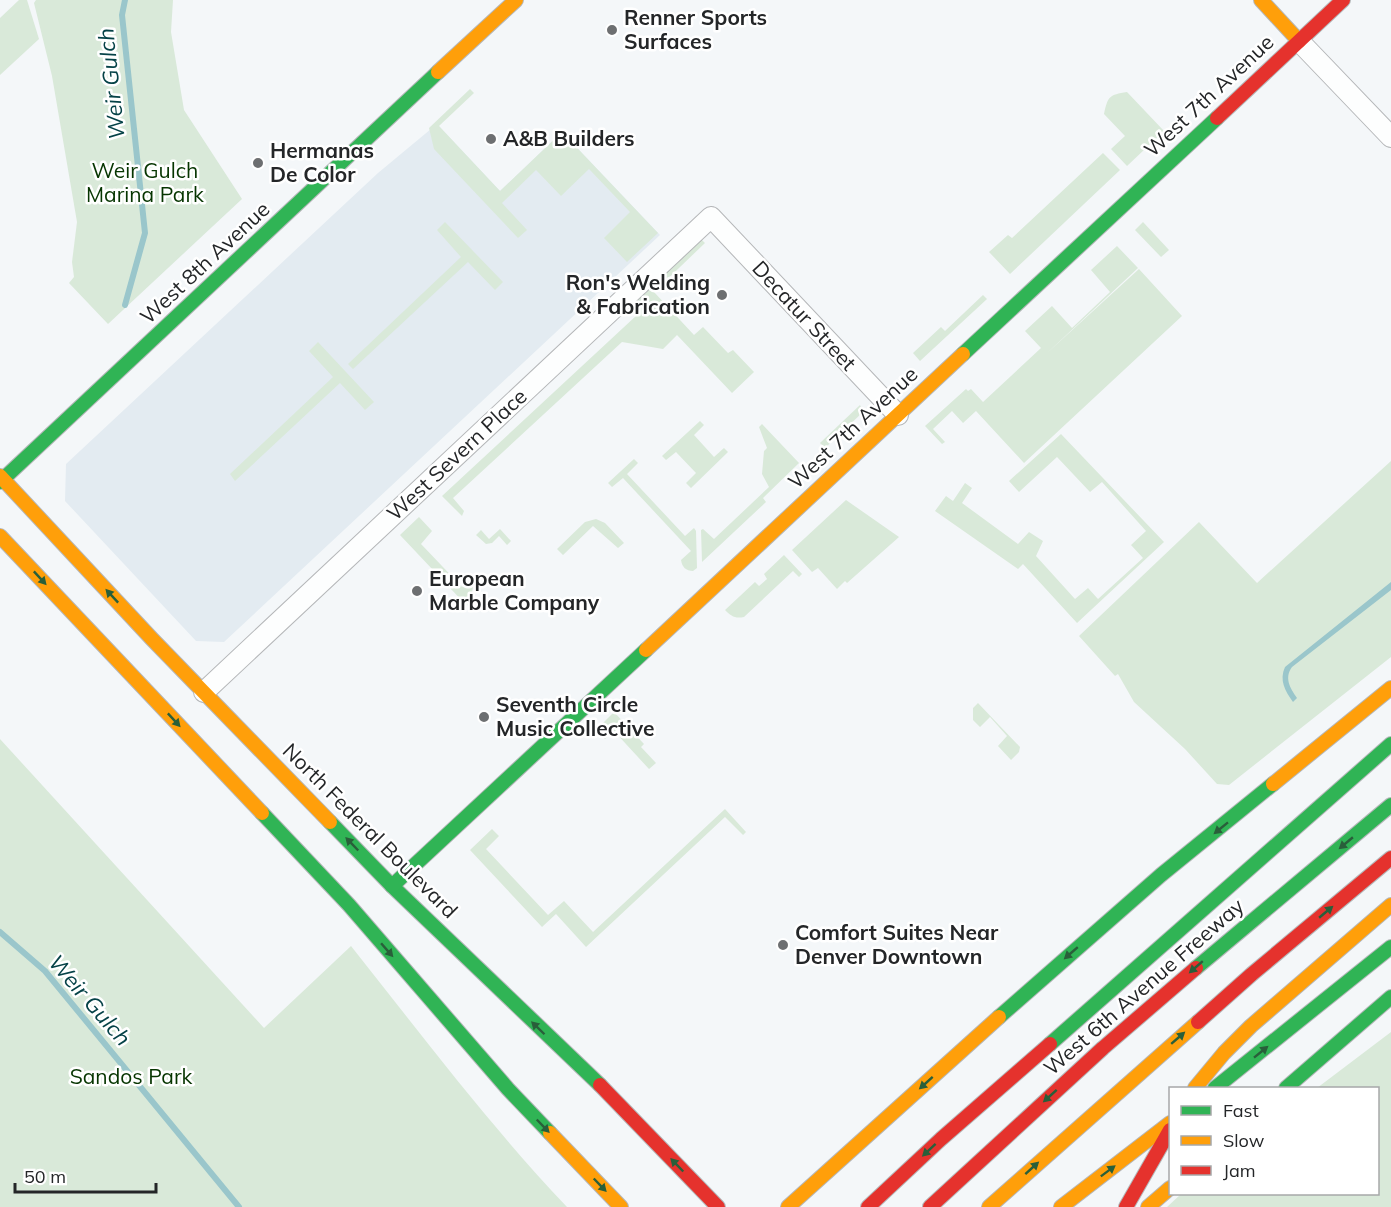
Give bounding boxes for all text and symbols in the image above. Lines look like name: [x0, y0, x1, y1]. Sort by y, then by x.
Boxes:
place label: Renner Sports Surfaces: [624, 4, 767, 54]
marker: Renner Sports Surfaces: [605, 23, 619, 37]
water label: Weir Gulch: [91, 27, 131, 141]
street label: West 7th Avenue: [1138, 29, 1278, 162]
place label: A&B Builders: [503, 125, 635, 151]
marker: A&B Builders: [484, 132, 498, 146]
place label: Hermanas De Color: [270, 137, 374, 187]
marker: Hermanas De Color: [251, 156, 265, 170]
park label: Weir Gulch Marina Park: [86, 157, 204, 207]
street label: West 8th Avenue: [134, 196, 274, 329]
street label: Decatur Street: [747, 255, 862, 376]
place label: Ron's Welding & Fabrication: [566, 269, 710, 319]
marker: Ron's Welding & Fabrication: [715, 288, 729, 302]
street label: West 7th Avenue: [782, 361, 922, 494]
street label: West Severn Place: [381, 383, 532, 526]
place label: European Marble Company: [429, 565, 600, 615]
one-way arrow: [33, 570, 46, 585]
marker: European Marble Company: [410, 584, 424, 598]
one-way arrow: [105, 589, 119, 604]
place label: Seventh Circle Music Collective: [496, 691, 654, 741]
marker: Seventh Circle Music Collective: [477, 710, 491, 724]
one-way arrow: [167, 712, 180, 727]
street label: North Federal Boulevard: [278, 737, 464, 923]
one-way arrow: [1213, 821, 1228, 833]
one-way arrow: [1338, 836, 1354, 849]
one-way arrow: [345, 838, 359, 852]
street label: West 6th Avenue Freeway: [1038, 892, 1249, 1080]
one-way arrow: [1318, 906, 1333, 919]
place label: Comfort Suites Near Denver Downtown: [795, 919, 999, 969]
marker: Comfort Suites Near Denver Downtown: [776, 938, 790, 952]
one-way arrow: [380, 942, 393, 957]
one-way arrow: [1064, 946, 1079, 960]
water label: Weir Gulch: [43, 949, 137, 1051]
one-way arrow: [1188, 961, 1204, 974]
one-way arrow: [532, 1021, 546, 1035]
one-way arrow: [1170, 1032, 1186, 1045]
one-way arrow: [1253, 1045, 1269, 1058]
park label: Sandos Park: [70, 1063, 193, 1089]
one-way arrow: [918, 1076, 933, 1090]
legend: [1169, 1087, 1379, 1195]
one-way arrow: [1043, 1089, 1058, 1102]
text: Fast: [1223, 1099, 1259, 1122]
one-way arrow: [536, 1118, 549, 1133]
text: Slow: [1223, 1129, 1265, 1152]
one-way arrow: [922, 1143, 936, 1157]
scale bar: [15, 1156, 156, 1194]
one-way arrow: [670, 1157, 684, 1172]
text: Jam: [1223, 1159, 1256, 1182]
one-way arrow: [1024, 1162, 1039, 1175]
text: 50 m: [24, 1165, 66, 1188]
one-way arrow: [1100, 1166, 1115, 1178]
one-way arrow: [592, 1177, 606, 1191]

